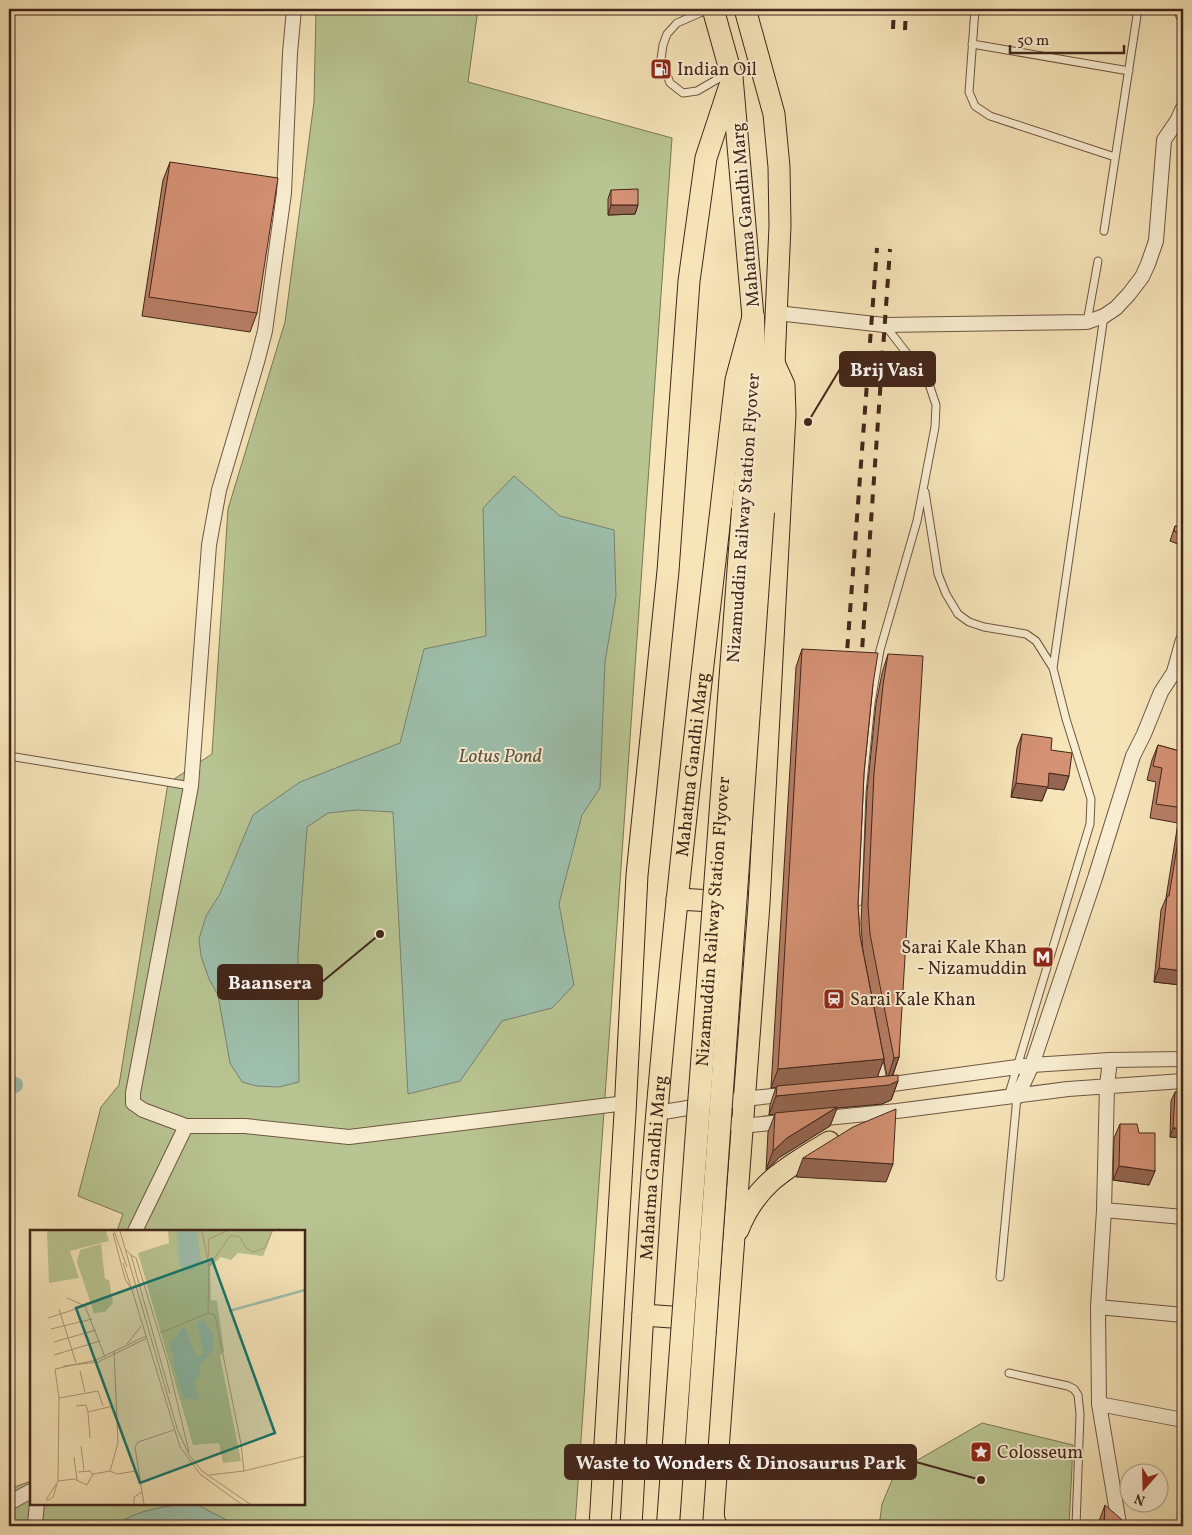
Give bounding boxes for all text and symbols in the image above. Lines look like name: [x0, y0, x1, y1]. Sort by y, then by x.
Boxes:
scale bar: [1010, 22, 1123, 54]
text: 50 m: [1017, 31, 1049, 52]
fuel station icon: Indian Oil: [649, 57, 673, 81]
place label: Indian Oil: [677, 58, 757, 83]
street label: Mahatma Gandhi Marg: [726, 122, 767, 308]
callout: Brij Vasi: [840, 352, 935, 386]
text: Brij Vasi: [850, 358, 924, 384]
street label: Nizamuddin Railway Station Flyover: [722, 372, 767, 664]
street label: Mahatma Gandhi Marg: [671, 671, 716, 858]
water label: Lotus Pond: [458, 744, 542, 770]
street label: Nizamuddin Railway Station Flyover: [691, 775, 737, 1068]
place label: Sarai Kale Khan - Nizamuddin: [901, 936, 1027, 982]
metro station icon: Sarai Kale Khan - Nizamuddin: [1031, 945, 1055, 969]
callout: Baansera: [218, 965, 322, 999]
text: Baansera: [228, 971, 312, 997]
station icon: Sarai Kale Khan: [822, 987, 846, 1011]
place label: Sarai Kale Khan: [850, 988, 976, 1013]
street label: Mahatma Gandhi Marg: [635, 1074, 674, 1261]
inset map: [30, 1230, 305, 1505]
place icon: Colosseum: [969, 1440, 993, 1464]
place label: Colosseum: [997, 1441, 1083, 1466]
callout: Waste to Wonders & Dinosaurus Park: [565, 1445, 916, 1479]
text: Waste to Wonders & Dinosaurus Park: [576, 1451, 907, 1477]
north arrow: [1120, 1462, 1170, 1512]
text: N: [1132, 1488, 1148, 1509]

